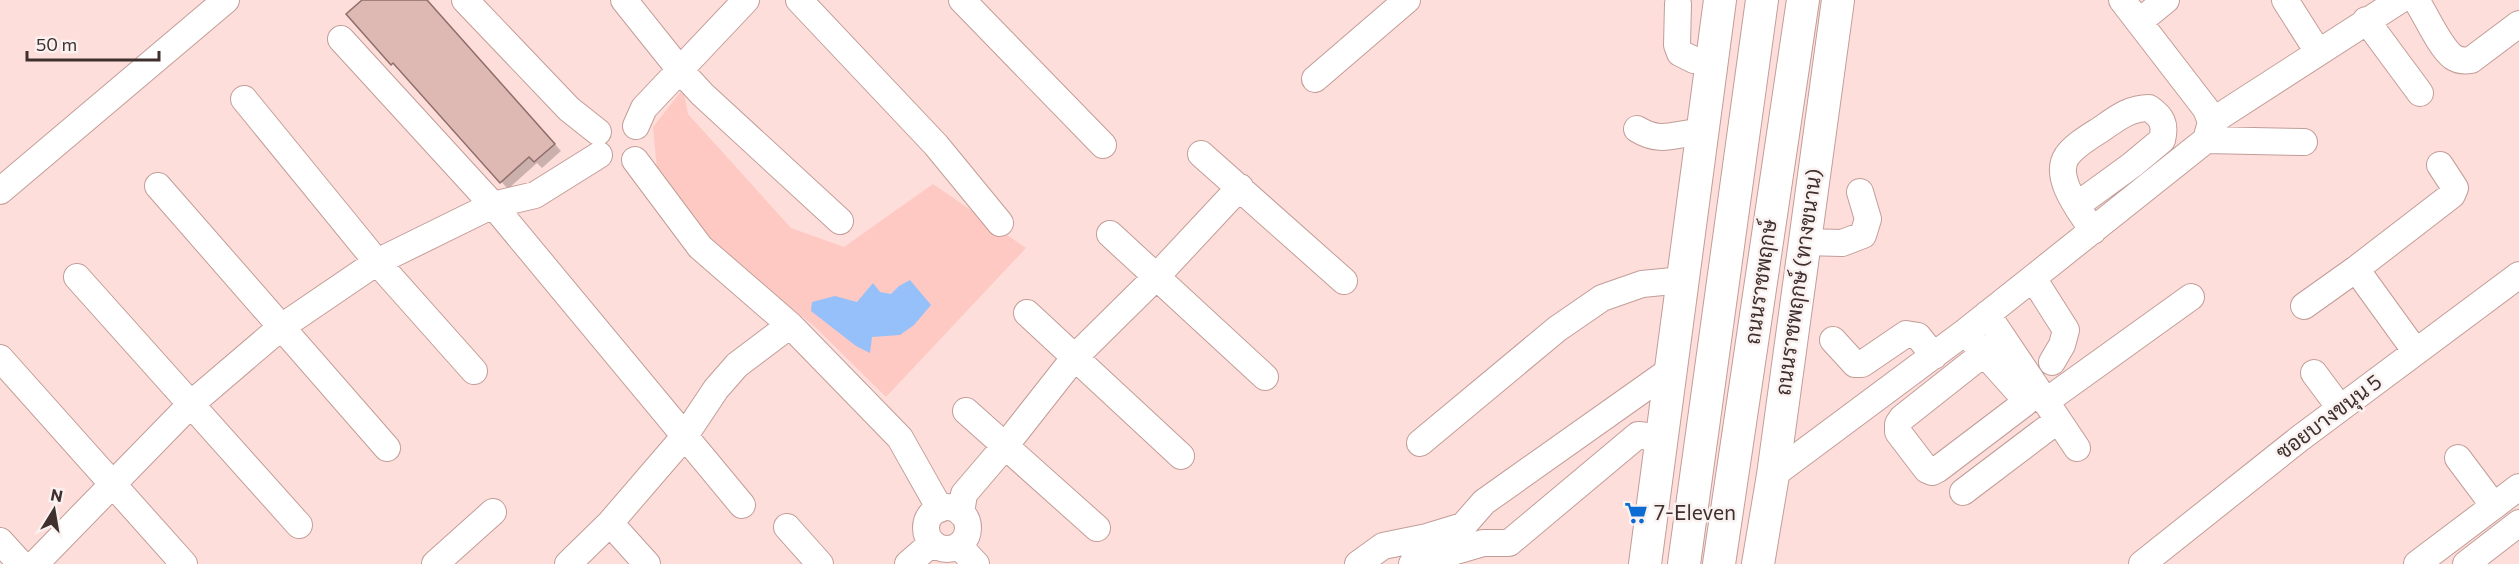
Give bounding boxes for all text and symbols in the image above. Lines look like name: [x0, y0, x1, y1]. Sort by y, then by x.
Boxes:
scale bar: [27, 24, 159, 62]
text: 50 m: [36, 33, 77, 55]
street label: ถนนราชพฤกษ์ (ทางขนาน): [1769, 167, 1827, 397]
street label: ถนนราชพฤกษ์: [1738, 217, 1782, 346]
street label: ซอยบางขนุน 5: [2270, 368, 2388, 466]
north arrow: [24, 480, 84, 540]
text: N: [49, 484, 65, 505]
place label: 7-Eleven: [1654, 499, 1736, 524]
supermarket icon: 7-Eleven: [1623, 500, 1649, 526]

